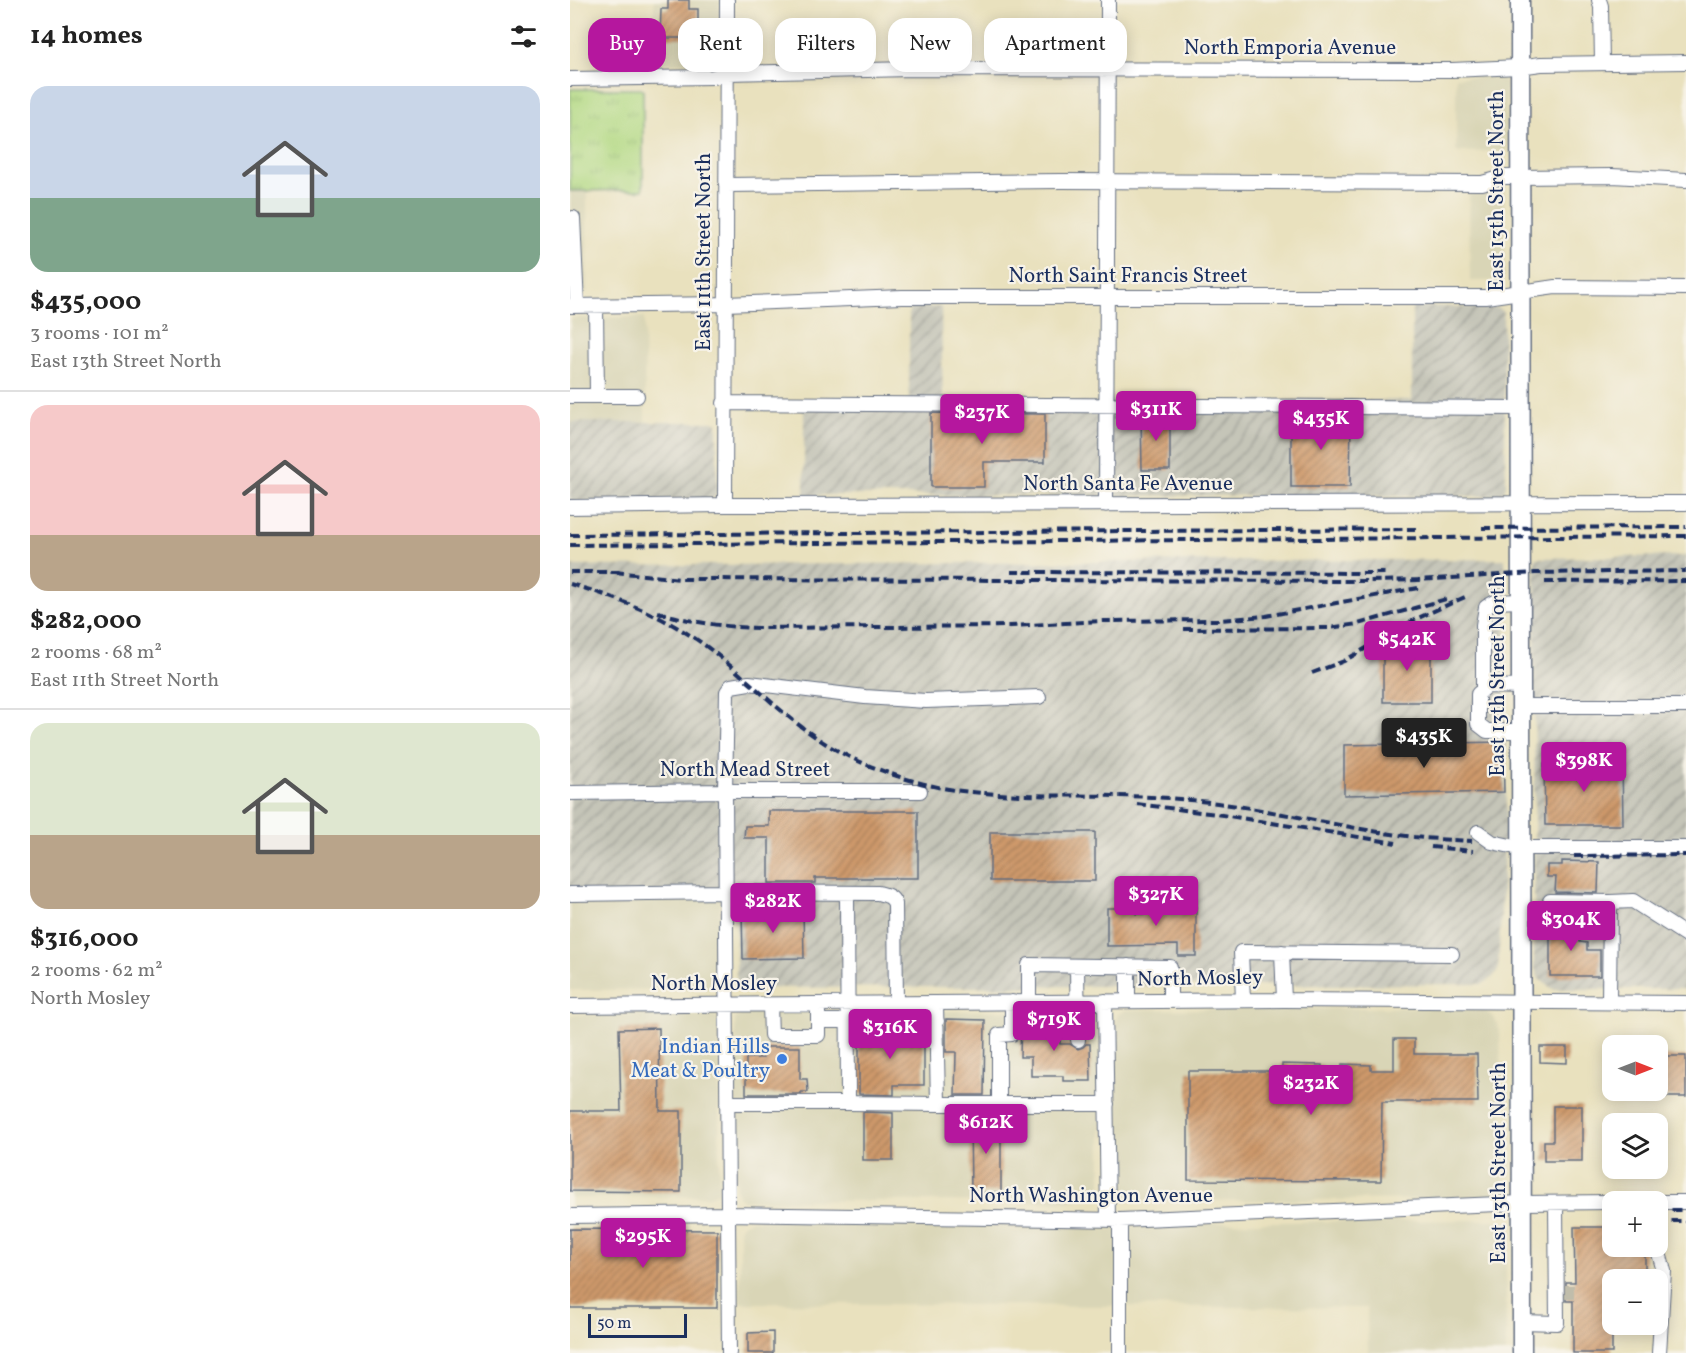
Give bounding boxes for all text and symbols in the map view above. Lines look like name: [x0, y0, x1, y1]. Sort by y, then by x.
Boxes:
text: 14 homes: [30, 18, 143, 54]
chip: Buy: [588, 18, 666, 72]
chip: Rent: [678, 18, 763, 72]
chip: Filters: [775, 18, 876, 72]
chip: New: [888, 18, 972, 72]
chip: Apartment: [984, 18, 1127, 72]
icon: filters: [507, 20, 540, 53]
street label: North Emporia Avenue: [1184, 34, 1396, 63]
street label: East 13th Street North: [1483, 90, 1512, 292]
icon: home: [231, 125, 339, 233]
street label: East 11th Street North: [690, 153, 719, 351]
street label: North Saint Francis Street: [1009, 262, 1248, 291]
text: $435,000: [30, 284, 141, 320]
text: 3 rooms · 101 m²: [30, 320, 169, 348]
text: East 13th Street North: [30, 348, 222, 376]
pin: $311K: [1114, 391, 1198, 442]
pin: $237K: [940, 394, 1024, 445]
text: $311K: [1130, 396, 1182, 424]
text: $237K: [954, 399, 1010, 427]
pin: $435K: [1279, 400, 1363, 451]
text: $435K: [1293, 405, 1349, 433]
icon: home: [231, 444, 339, 552]
street label: North Santa Fe Avenue: [1023, 470, 1233, 499]
street label: East 13th Street North: [1484, 575, 1513, 777]
text: $282,000: [30, 603, 142, 639]
pin: $542K: [1365, 621, 1449, 672]
text: $542K: [1378, 626, 1436, 654]
text: 2 rooms · 68 m²: [30, 639, 162, 667]
text: East 11th Street North: [30, 667, 219, 695]
pin: $435K: [1382, 718, 1466, 769]
text: $435K: [1396, 723, 1452, 751]
pin: $398K: [1542, 742, 1626, 793]
text: $398K: [1555, 747, 1613, 775]
street label: North Mead Street: [660, 756, 830, 785]
icon: home: [231, 762, 339, 870]
pin: $327K: [1114, 876, 1198, 927]
text: $327K: [1128, 881, 1184, 909]
pin: $282K: [731, 883, 815, 934]
text: $282K: [744, 888, 802, 916]
pin: $304K: [1529, 901, 1613, 952]
text: $304K: [1541, 906, 1601, 934]
text: $316,000: [30, 921, 139, 957]
text: 2 rooms · 62 m²: [30, 957, 163, 985]
street label: North Mosley: [1137, 963, 1264, 995]
street label: North Mosley: [651, 970, 778, 999]
text: North Mosley: [30, 985, 150, 1013]
pin: $719K: [1012, 1001, 1096, 1052]
text: $719K: [1027, 1006, 1081, 1034]
pin: $316K: [848, 1009, 932, 1060]
text: $316K: [863, 1014, 917, 1042]
place label: Indian Hills Meat & Poultry: [631, 1033, 771, 1086]
north arrow: [1602, 1035, 1668, 1101]
map controls: [1602, 1035, 1668, 1335]
marker: Indian Hills Meat & Poultry: [775, 1052, 789, 1066]
street label: East 13th Street North: [1485, 1062, 1514, 1264]
pin: $232K: [1269, 1065, 1353, 1116]
text: $232K: [1283, 1070, 1339, 1098]
pin: $612K: [944, 1104, 1028, 1155]
text: $612K: [958, 1109, 1014, 1137]
button: layers: [1602, 1113, 1668, 1179]
street label: North Washington Avenue: [969, 1182, 1213, 1211]
button: +: [1602, 1191, 1668, 1257]
pin: $295K: [601, 1218, 685, 1269]
text: $295K: [615, 1223, 671, 1251]
button: −: [1602, 1269, 1668, 1335]
scale bar: [588, 1311, 687, 1338]
text: 50 m: [597, 1313, 631, 1335]

